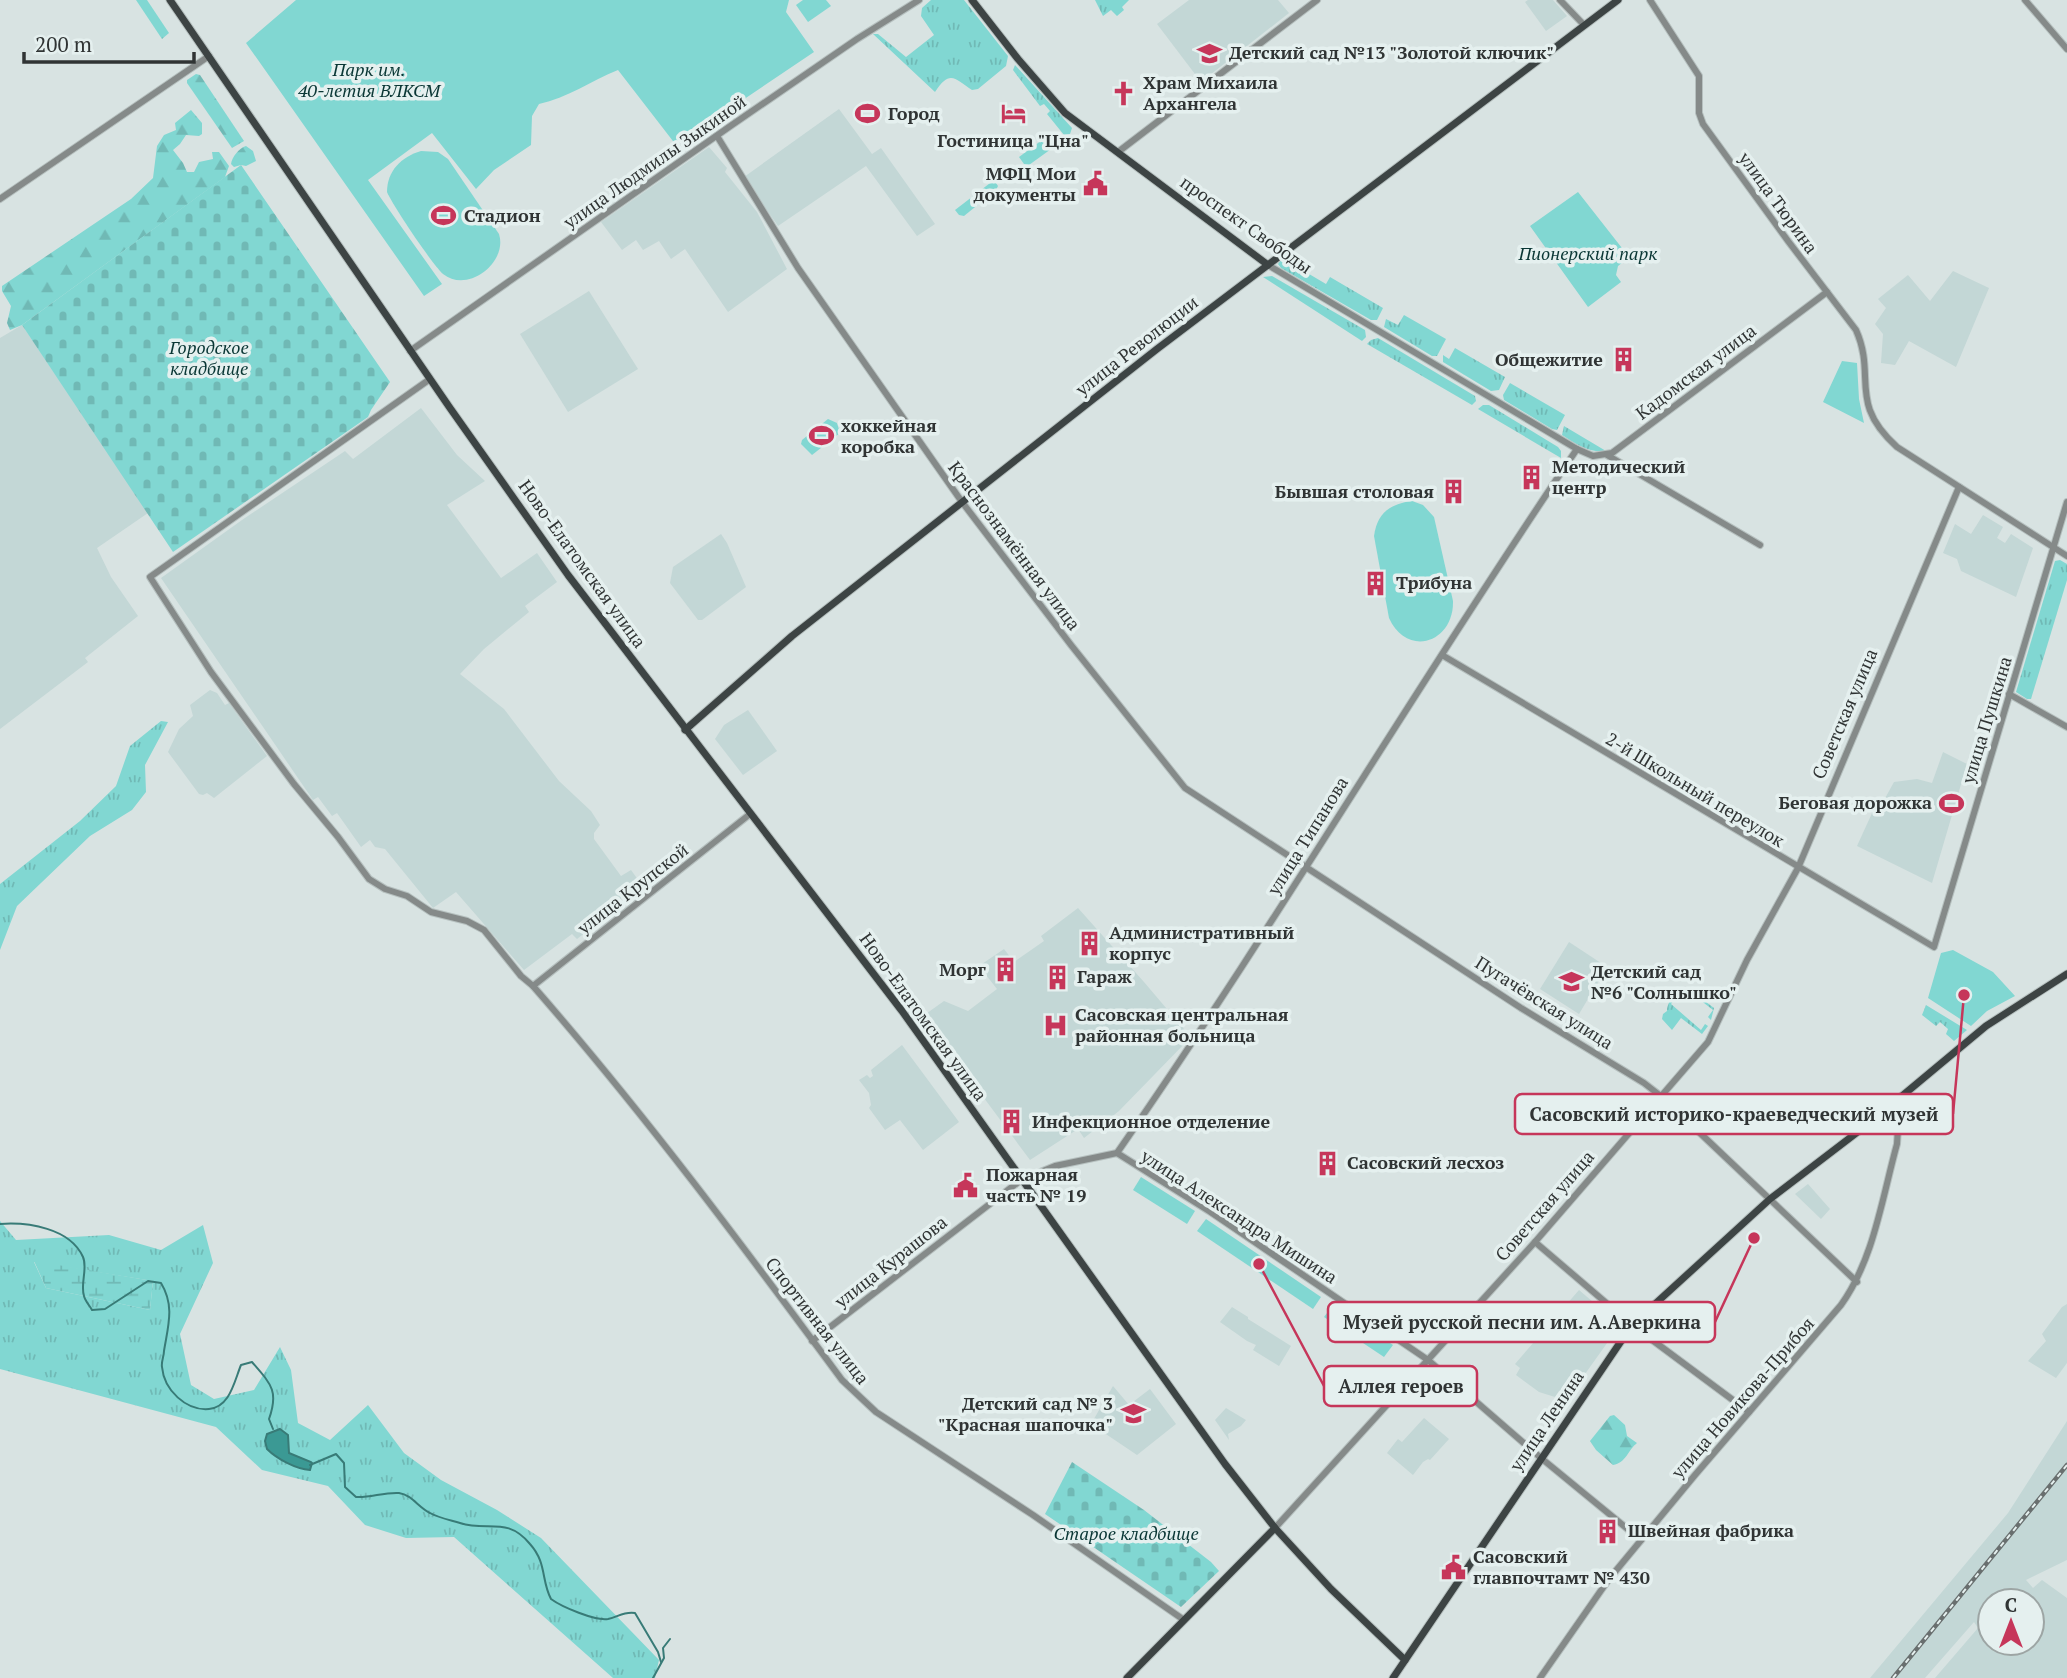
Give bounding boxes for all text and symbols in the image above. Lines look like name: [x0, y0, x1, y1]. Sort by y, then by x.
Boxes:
scale bar: [24, 21, 194, 65]
text: 200 m: [35, 30, 92, 58]
school or university icon: Детский сад №13 "Золотой ключик": [1195, 39, 1223, 67]
place label: Детский сад №13 "Золотой ключик": [1229, 40, 1554, 64]
park label: Парк им. 40-летия ВЛКСМ: [297, 57, 441, 102]
place label: Храм Михаила Архангела: [1143, 70, 1278, 115]
church icon: Храм Михаила Архангела: [1109, 79, 1137, 107]
street label: улица Людмилы Зыкиной: [558, 89, 750, 234]
sports icon: Город: [854, 100, 882, 128]
hotel icon: Гостиница "Цна": [999, 100, 1027, 128]
place label: Город: [888, 101, 940, 125]
place label: Гостиница "Цна": [937, 128, 1089, 152]
street label: улица Тюрина: [1733, 146, 1824, 258]
place label: МФЦ Мои документы: [974, 161, 1076, 206]
public building icon: МФЦ Мои документы: [1082, 170, 1110, 198]
street label: проспект Свободы: [1176, 170, 1317, 279]
sports icon: Стадион: [430, 202, 458, 230]
place label: Стадион: [464, 203, 541, 227]
park label: Пионерский парк: [1518, 241, 1657, 265]
street label: улица Революции: [1069, 290, 1203, 401]
street label: Кадомская улица: [1630, 318, 1760, 424]
park label: Городское кладбище: [168, 335, 249, 380]
building icon: Общежитие: [1609, 346, 1637, 374]
place label: Общежитие: [1495, 347, 1603, 371]
place label: хоккейная коробка: [841, 413, 937, 458]
sports icon: хоккейная коробка: [807, 422, 835, 450]
place label: Методический центр: [1552, 454, 1685, 499]
street label: Краснознамённая улица: [943, 456, 1086, 635]
building icon: Методический центр: [1518, 463, 1546, 491]
street label: Ново-Елатомская улица: [514, 475, 652, 652]
building icon: Бывшая столовая: [1440, 478, 1468, 506]
place label: Бывшая столовая: [1275, 479, 1434, 503]
building icon: Трибуна: [1362, 569, 1390, 597]
place label: Трибуна: [1396, 570, 1472, 594]
street label: Советская улица: [1806, 645, 1882, 782]
street label: улица Пушкина: [1955, 653, 2017, 787]
street label: 2-й Школьный переулок: [1602, 726, 1789, 852]
street label: улица Типанова: [1261, 772, 1353, 900]
sports icon: Беговая дорожка: [1938, 789, 1966, 817]
place label: Беговая дорожка: [1778, 790, 1932, 814]
street label: улица Крупской: [571, 837, 693, 940]
place label: Административный корпус: [1109, 920, 1294, 965]
street label: Ново-Елатомская улица: [855, 928, 993, 1105]
building icon: Административный корпус: [1075, 929, 1103, 957]
street label: Пугачёвская улица: [1471, 950, 1618, 1054]
building icon: Морг: [992, 956, 1020, 984]
place label: Морг: [939, 957, 987, 981]
place label: Детский сад №6 "Солнышко": [1591, 959, 1737, 1004]
building icon: Гараж: [1043, 963, 1071, 991]
place label: Гараж: [1077, 964, 1132, 988]
school or university icon: Детский сад №6 "Солнышко": [1557, 968, 1585, 996]
place label: Сасовская центральная районная больница: [1075, 1002, 1288, 1047]
hospital icon: Сасовская центральная районная больница: [1041, 1011, 1069, 1039]
callout: Сасовский историко-краеведческий музей: [1515, 1094, 1953, 1134]
text: Сасовский историко-краеведческий музей: [1529, 1101, 1939, 1126]
building icon: Инфекционное отделение: [998, 1108, 1026, 1136]
place label: Инфекционное отделение: [1032, 1109, 1271, 1133]
street label: улица Александра Мишина: [1136, 1143, 1342, 1289]
street label: Советская улица: [1489, 1145, 1599, 1266]
building icon: Сасовский лесхоз: [1313, 1149, 1341, 1177]
place label: Сасовский лесхоз: [1347, 1150, 1504, 1174]
place label: Пожарная часть № 19: [986, 1162, 1086, 1207]
public building icon: Пожарная часть № 19: [952, 1171, 980, 1199]
street label: улица Курашова: [828, 1210, 952, 1313]
street label: Спортивная улица: [760, 1252, 875, 1389]
callout: Музей русской песни им. А.Аверкина: [1328, 1302, 1715, 1342]
text: Музей русской песни им. А.Аверкина: [1343, 1309, 1701, 1334]
street label: улица Новикова-Прибоя: [1665, 1312, 1819, 1484]
street label: улица Ленина: [1503, 1365, 1589, 1476]
callout: Аллея героев: [1324, 1366, 1477, 1406]
text: Аллея героев: [1338, 1373, 1464, 1398]
place label: Детский сад № 3 "Красная шапочка": [938, 1391, 1113, 1436]
school or university icon: Детский сад № 3 "Красная шапочка": [1119, 1400, 1147, 1428]
building icon: Швейная фабрика: [1594, 1517, 1622, 1545]
place label: Швейная фабрика: [1628, 1518, 1794, 1542]
park label: Старое кладбище: [1053, 1521, 1199, 1545]
place label: Сасовский главпочтамт № 430: [1473, 1544, 1650, 1589]
public building icon: Сасовский главпочтамт № 430: [1439, 1553, 1467, 1581]
north arrow: [1976, 1587, 2046, 1657]
text: С: [2005, 1592, 2017, 1617]

